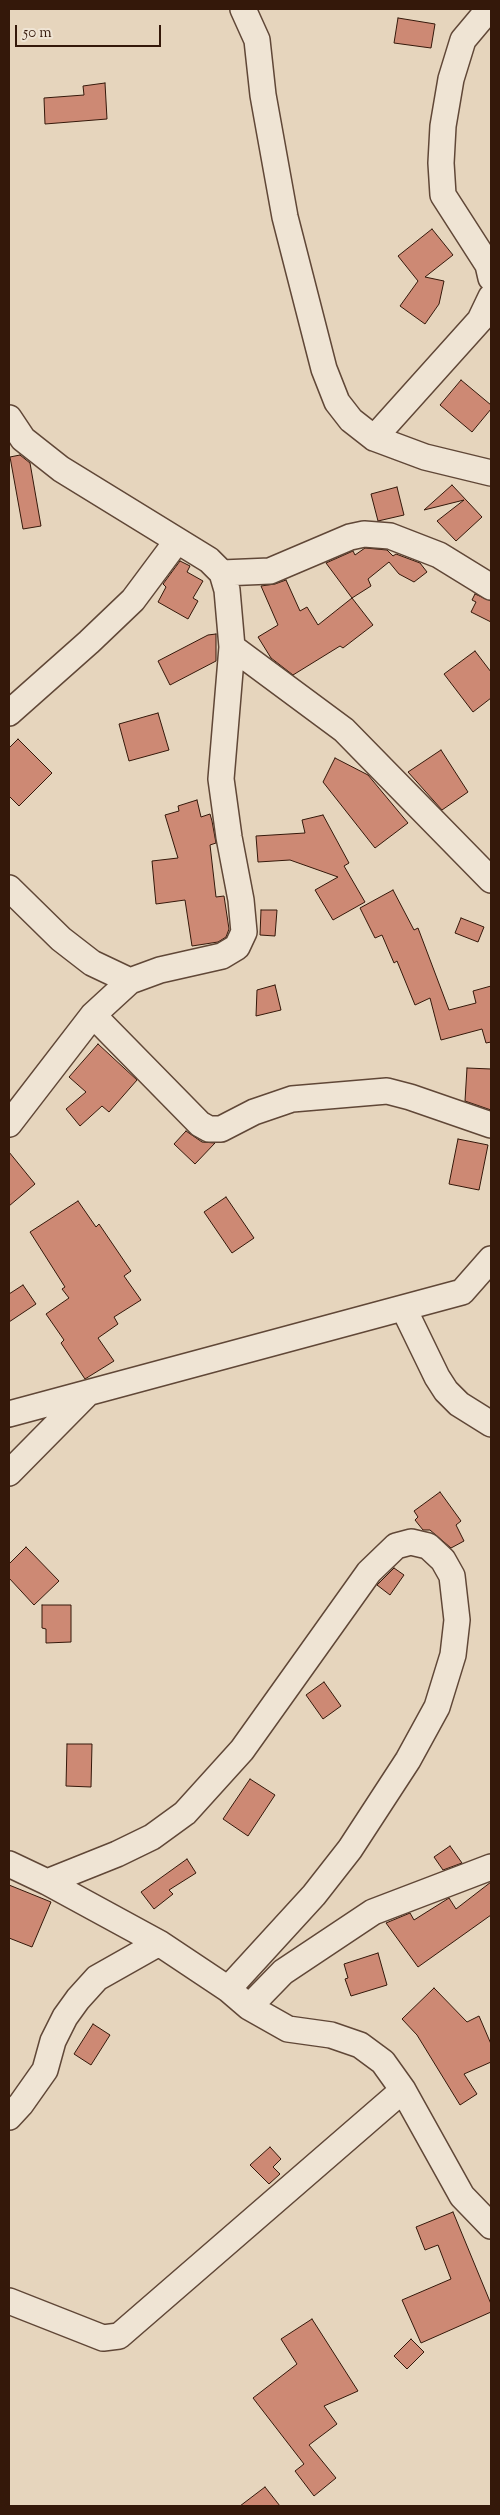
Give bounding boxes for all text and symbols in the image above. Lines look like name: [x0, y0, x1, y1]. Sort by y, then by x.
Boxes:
scale bar: [18, 15, 164, 47]
text: 50 m: [23, 23, 52, 44]

